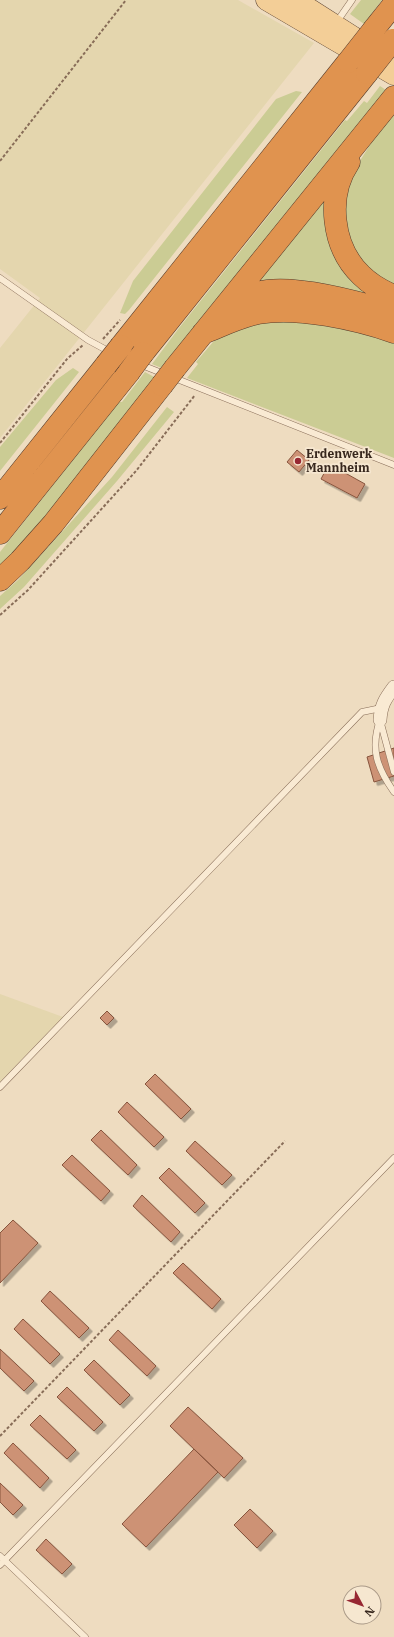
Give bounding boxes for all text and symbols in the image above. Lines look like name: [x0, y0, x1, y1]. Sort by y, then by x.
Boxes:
place label: Erdenwerk Mannheim: [306, 446, 373, 475]
marker: Erdenwerk Mannheim: [293, 456, 303, 466]
north arrow: [342, 1585, 382, 1625]
text: N: [361, 1604, 378, 1620]

